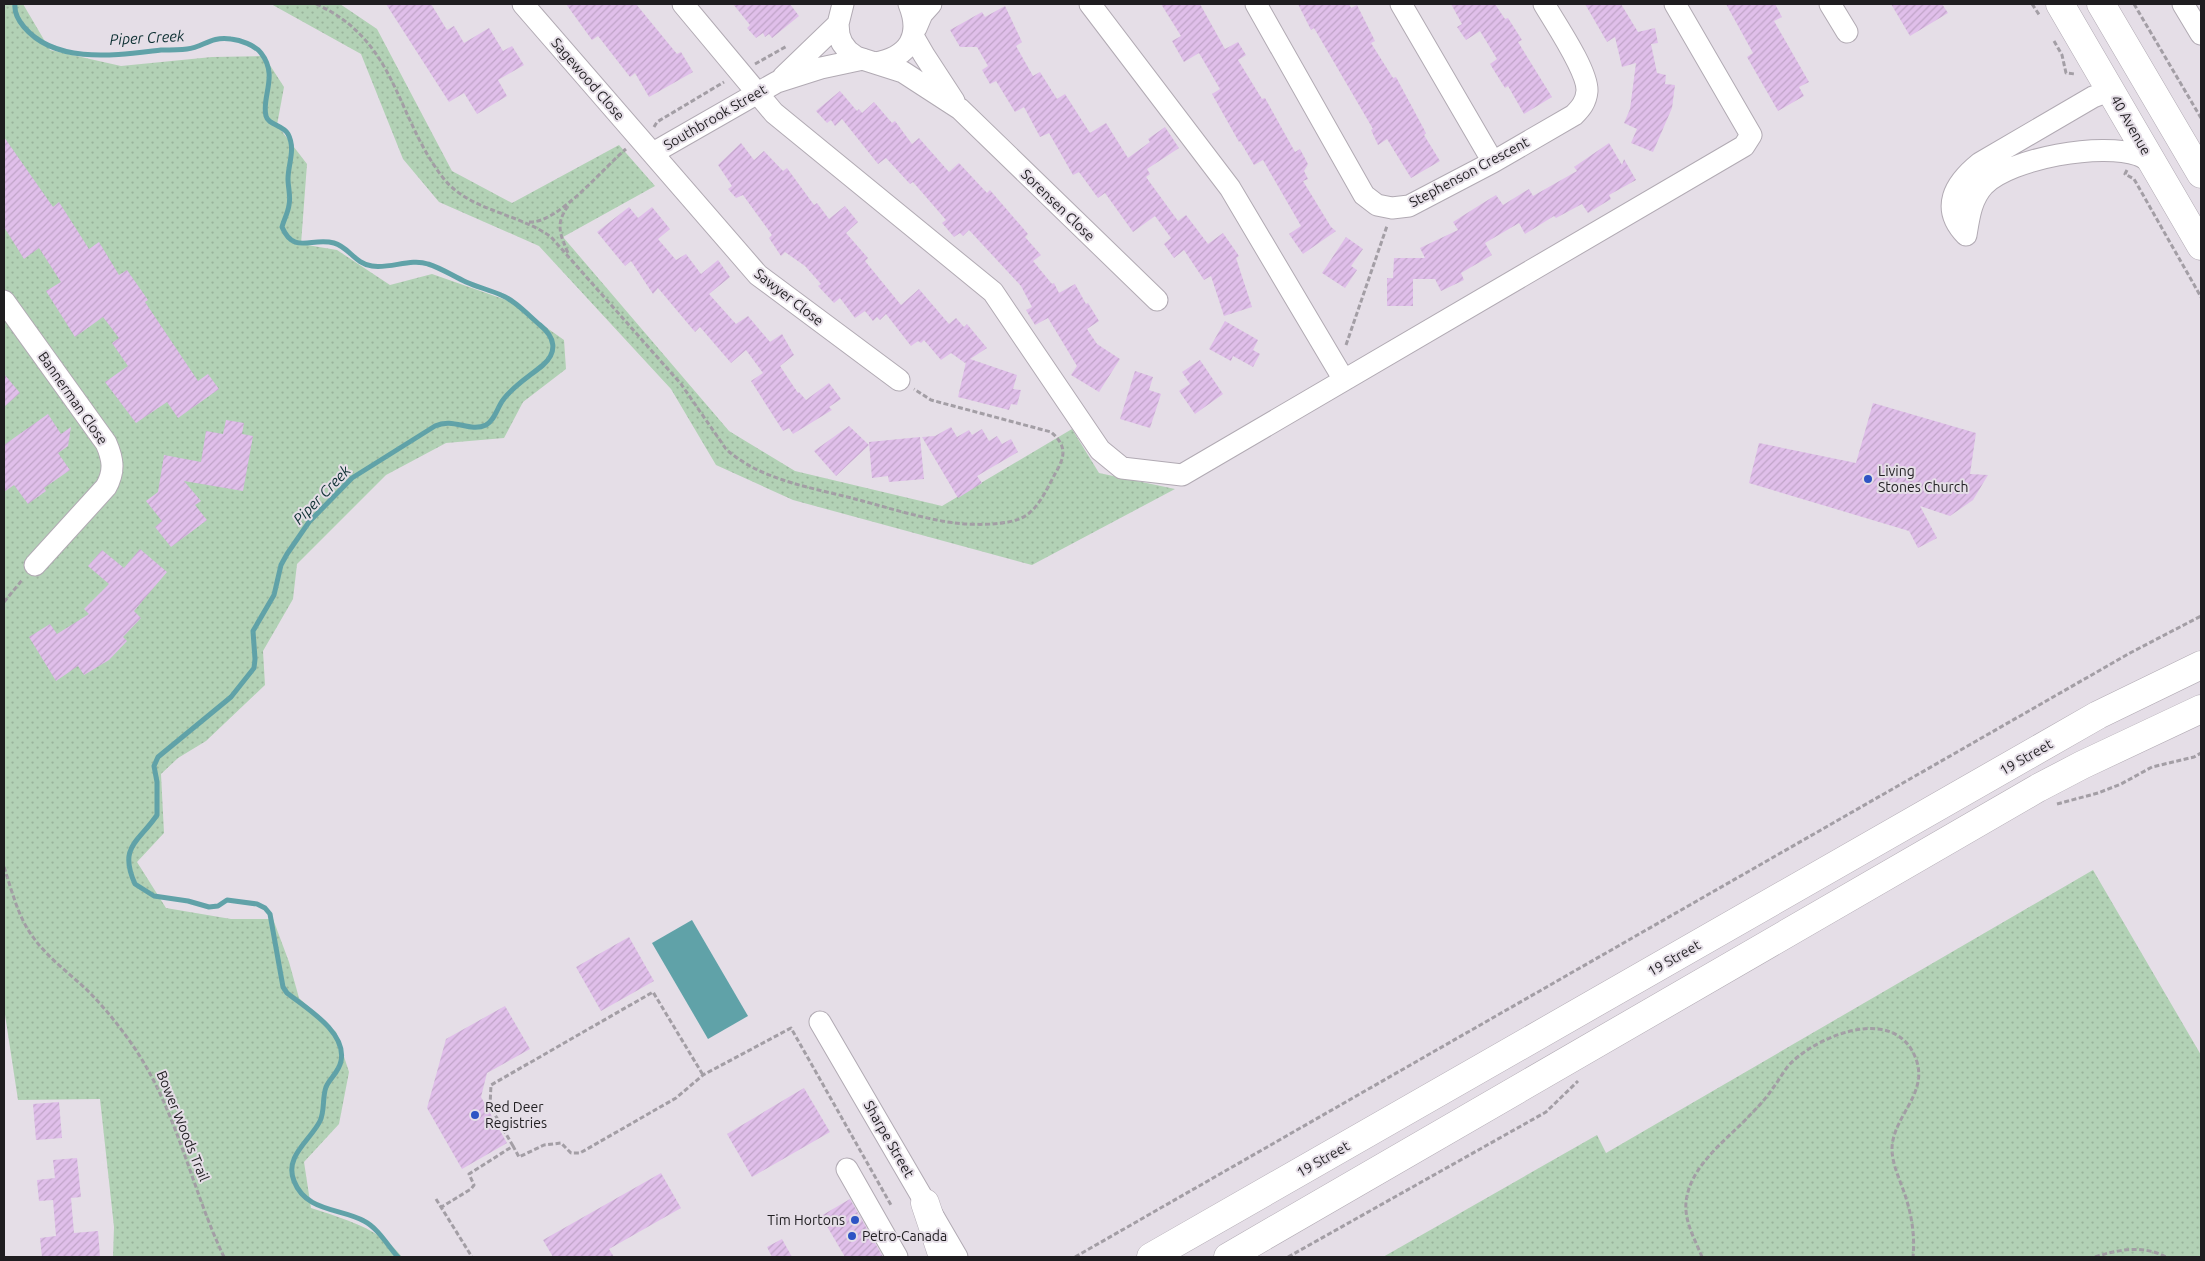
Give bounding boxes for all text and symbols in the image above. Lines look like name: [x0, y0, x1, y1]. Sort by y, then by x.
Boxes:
water label: Piper Creek: [109, 27, 185, 48]
street label: Sagewood Close: [548, 35, 628, 123]
street label: Southbrook Street: [661, 81, 770, 153]
street label: 40 Avenue: [2108, 92, 2154, 158]
street label: Stephenson Crescent: [1406, 133, 1532, 210]
street label: Sorensen Close: [1018, 166, 1098, 244]
street label: Sawyer Close: [751, 265, 827, 329]
street label: Bannerman Close: [35, 348, 111, 448]
water label: Piper Creek: [289, 461, 354, 528]
place label: Living Stones Church: [1878, 463, 1968, 495]
marker: Living Stones Church: [1862, 473, 1874, 485]
street label: 19 Street: [1997, 735, 2056, 778]
street label: 19 Street: [1645, 936, 1704, 979]
street label: Bower Woods Trail: [154, 1068, 213, 1184]
street label: Sharpe Street: [861, 1098, 918, 1181]
place label: Red Deer Registries: [485, 1099, 547, 1131]
marker: Red Deer Registries: [469, 1109, 481, 1121]
street label: 19 Street: [1294, 1137, 1353, 1180]
place label: Tim Hortons: [767, 1212, 845, 1228]
marker: Tim Hortons: [849, 1214, 861, 1226]
place label: Petro-Canada: [862, 1228, 947, 1244]
marker: Petro-Canada: [846, 1230, 858, 1242]

